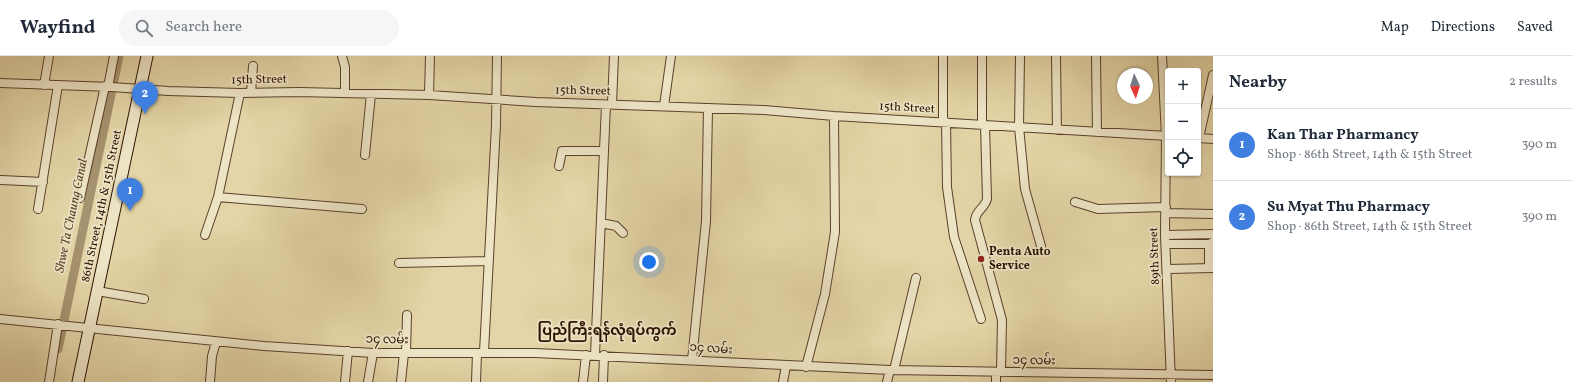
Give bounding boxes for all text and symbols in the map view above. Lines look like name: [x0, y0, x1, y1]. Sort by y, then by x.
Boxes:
search box: [119, 10, 399, 46]
text: Wayfind: [20, 15, 95, 41]
icon: search: [133, 17, 155, 39]
text: Search here: [165, 17, 242, 38]
text: Map: [1381, 18, 1409, 37]
text: Directions: [1431, 18, 1495, 37]
text: Saved: [1517, 18, 1553, 37]
north arrow: [1117, 68, 1153, 104]
map controls: [1165, 68, 1201, 176]
button: +: [1165, 68, 1201, 104]
text: Nearby: [1229, 71, 1287, 94]
street label: 15th Street: [231, 72, 287, 88]
text: 2 results: [1509, 73, 1557, 91]
pin: 2: [132, 81, 158, 114]
street label: 15th Street: [555, 83, 611, 99]
street label: 15th Street: [879, 99, 935, 117]
button: −: [1165, 104, 1201, 140]
text: Kan Thar Pharmancy: [1267, 125, 1419, 146]
street label: 86th Street, 14th & 15th Street: [78, 128, 126, 284]
text: 1: [1239, 136, 1245, 154]
text: 390 m: [1522, 136, 1557, 154]
button: locate: [1165, 140, 1201, 176]
text: Shop · 86th Street, 14th & 15th Street: [1267, 146, 1472, 164]
water label: Shwe Ta Chaung Canal: [51, 157, 93, 275]
pin: 1: [117, 178, 143, 211]
text: Su Myat Thu Pharmacy: [1267, 197, 1430, 218]
text: 2: [1239, 208, 1245, 226]
text: 390 m: [1522, 208, 1557, 226]
text: Shop · 86th Street, 14th & 15th Street: [1267, 218, 1472, 236]
street label: 89th Street: [1146, 227, 1164, 285]
place label: Penta Auto Service: [989, 244, 1051, 274]
your location: [639, 252, 659, 272]
marker: Penta Auto Service: [976, 254, 986, 264]
district label: ပြည်ကြီးရန်လုံရပ်ကွက်: [538, 320, 676, 342]
street label: ၁၄ လမ်း: [365, 330, 409, 349]
street label: ၁၄ လမ်း: [689, 338, 733, 359]
street label: ၁၄ လမ်း: [1012, 351, 1056, 370]

